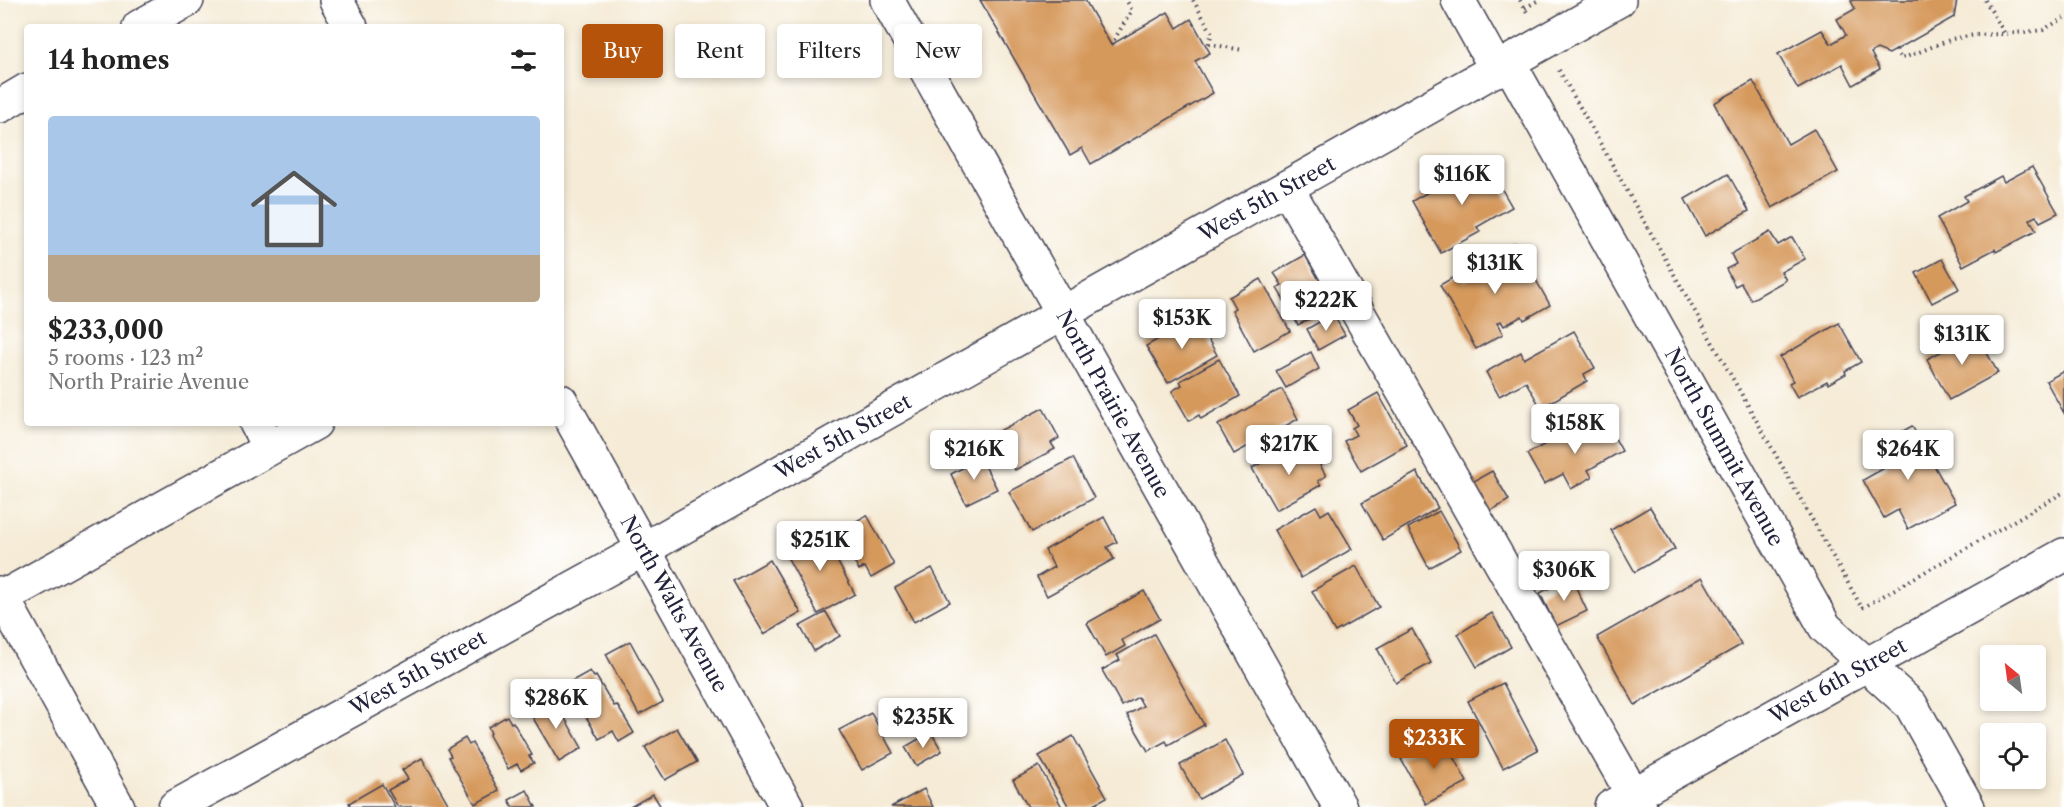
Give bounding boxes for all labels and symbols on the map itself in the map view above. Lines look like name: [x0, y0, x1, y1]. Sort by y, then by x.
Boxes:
street label: West 5th Street: [1193, 150, 1340, 247]
pin: $116K: [1420, 155, 1504, 206]
pin: $131K: [1453, 244, 1537, 295]
pin: $222K: [1284, 281, 1368, 332]
pin: $153K: [1140, 299, 1224, 350]
street label: North Prairie Avenue: [1051, 305, 1176, 502]
pin: $131K: [1920, 315, 2004, 366]
street label: North Summit Avenue: [1660, 343, 1789, 550]
street label: West 5th Street: [769, 388, 916, 485]
pin: $158K: [1533, 404, 1617, 455]
pin: $217K: [1247, 425, 1331, 476]
pin: $216K: [932, 430, 1016, 481]
pin: $264K: [1866, 430, 1950, 481]
street label: North Walts Avenue: [615, 511, 733, 697]
pin: $251K: [778, 521, 862, 572]
pin: $306K: [1522, 551, 1606, 602]
street label: West 5th Street: [344, 624, 491, 721]
street label: West 6th Street: [1764, 632, 1911, 729]
north arrow: [1980, 645, 2046, 711]
pin: $286K: [514, 679, 598, 730]
pin: $235K: [881, 698, 965, 749]
pin: $233K: [1392, 719, 1476, 770]

